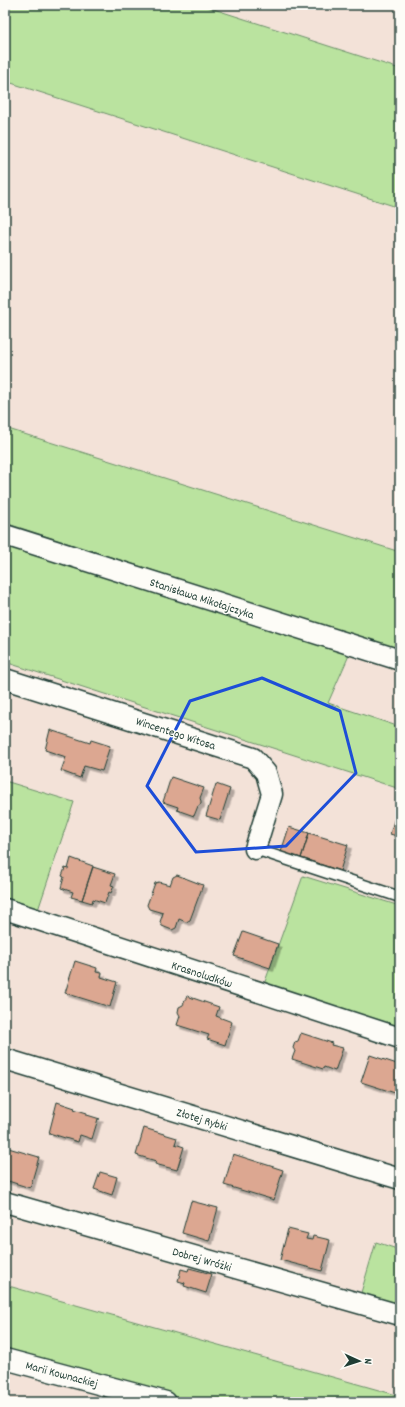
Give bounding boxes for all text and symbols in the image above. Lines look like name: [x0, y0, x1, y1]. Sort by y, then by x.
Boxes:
street label: Stanisława Mikołajczyka: [147, 575, 256, 624]
street label: Wincentego Witosa: [134, 714, 218, 755]
street label: Krasnoludków: [169, 958, 234, 993]
street label: Złotej Rybki: [174, 1105, 229, 1136]
street label: Dobrej Wróżki: [170, 1244, 233, 1277]
north arrow: [339, 1341, 379, 1381]
street label: Marii Kownackiej: [23, 1358, 100, 1393]
text: N: [359, 1358, 375, 1365]

